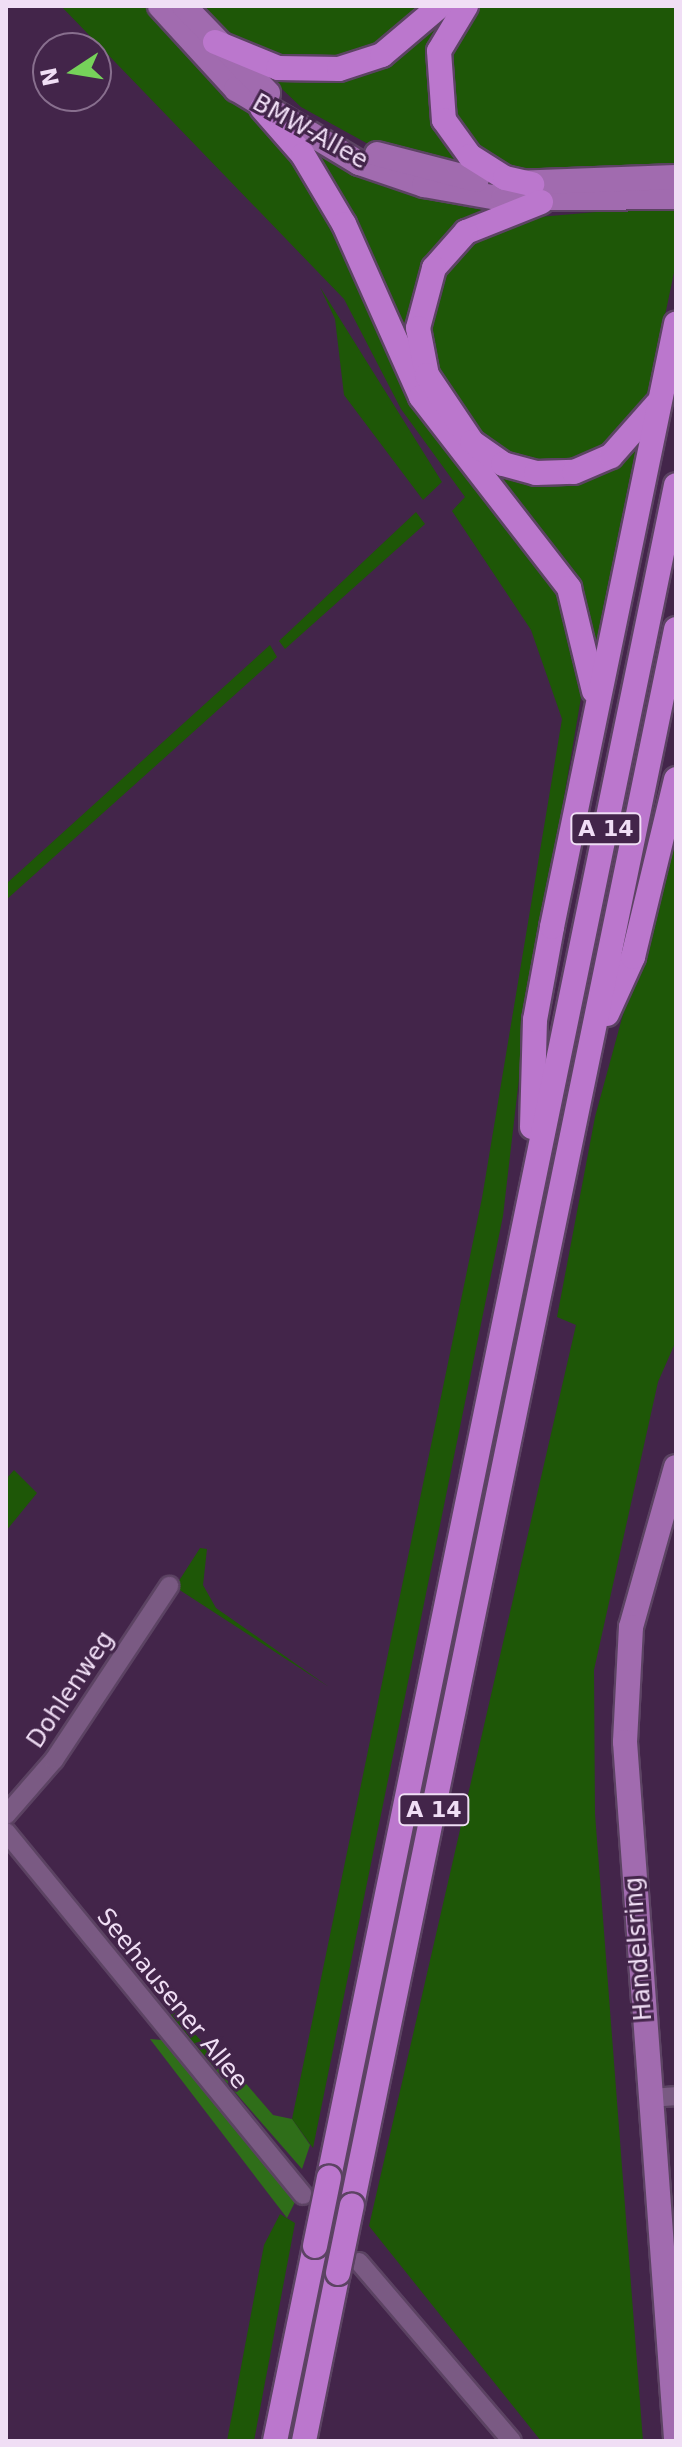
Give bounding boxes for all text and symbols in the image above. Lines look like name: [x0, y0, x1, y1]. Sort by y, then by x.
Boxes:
north arrow: [32, 32, 112, 112]
text: N: [36, 65, 64, 88]
street label: BMW-Allee: [247, 89, 373, 175]
road number: A 14: [570, 811, 642, 847]
street label: Dohlenweg: [21, 1626, 121, 1754]
road number: A 14: [398, 1792, 470, 1828]
street label: Handelsring: [620, 1876, 658, 2022]
street label: Seehausener Allee: [90, 1903, 254, 2095]

